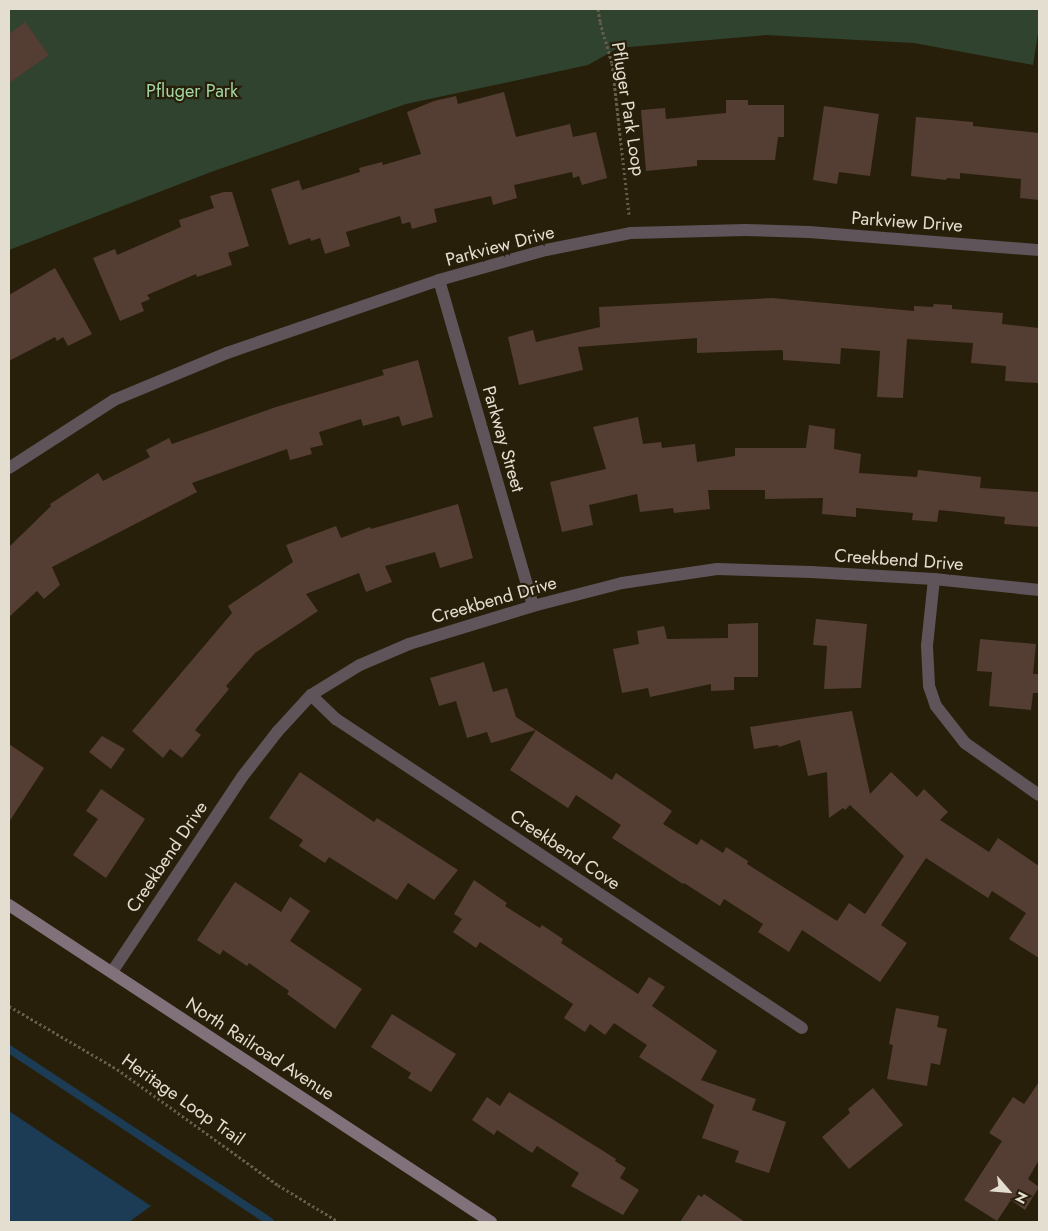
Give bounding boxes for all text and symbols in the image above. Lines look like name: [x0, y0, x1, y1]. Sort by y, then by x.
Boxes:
street label: Pfluger Park Loop: [607, 41, 649, 177]
park label: Pfluger Park: [146, 80, 238, 102]
street label: Parkview Drive: [851, 207, 963, 237]
street label: Parkview Drive: [443, 221, 557, 271]
street label: Parkway Street: [478, 383, 528, 495]
street label: Creekbend Drive: [834, 545, 964, 575]
street label: Creekbend Drive: [429, 572, 559, 628]
street label: Creekbend Drive: [122, 797, 212, 917]
street label: Creekbend Cove: [506, 805, 624, 895]
street label: North Railroad Avenue: [182, 993, 338, 1105]
street label: Heritage Loop Trail: [117, 1050, 249, 1150]
north arrow: [983, 1166, 1033, 1216]
text: N: [1010, 1188, 1033, 1207]

